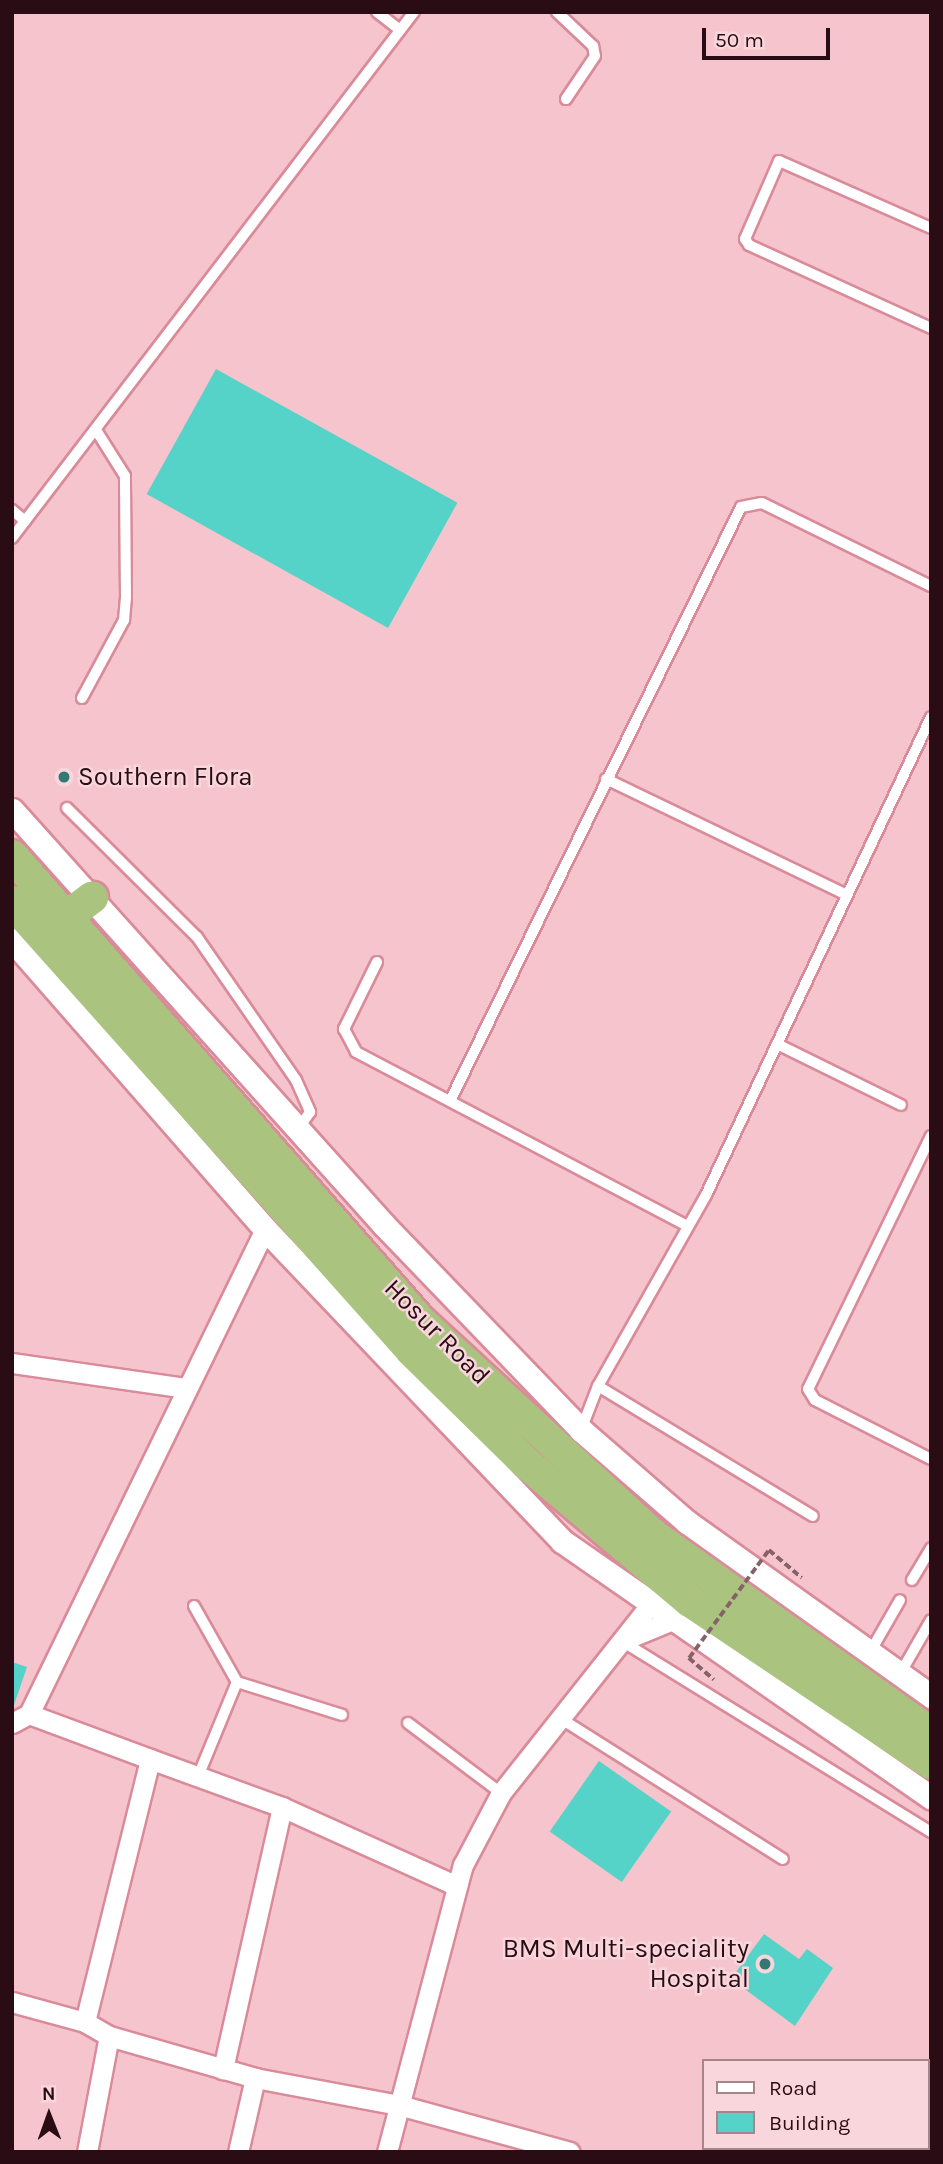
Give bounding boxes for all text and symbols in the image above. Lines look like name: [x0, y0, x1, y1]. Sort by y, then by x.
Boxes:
scale bar: [705, 14, 833, 58]
text: 50 m: [715, 28, 764, 52]
place label: Southern Flora: [78, 761, 253, 793]
marker: Southern Flora: [56, 769, 72, 785]
street label: Hosur Road: [378, 1273, 496, 1391]
place label: BMS Multi-speciality Hospital: [503, 1933, 749, 1994]
marker: BMS Multi-speciality Hospital: [755, 1954, 775, 1974]
legend: [702, 2059, 929, 2150]
text: Road: [769, 2076, 817, 2100]
north arrow: [14, 2080, 84, 2150]
text: N: [42, 2083, 56, 2105]
text: Building: [769, 2111, 850, 2135]

